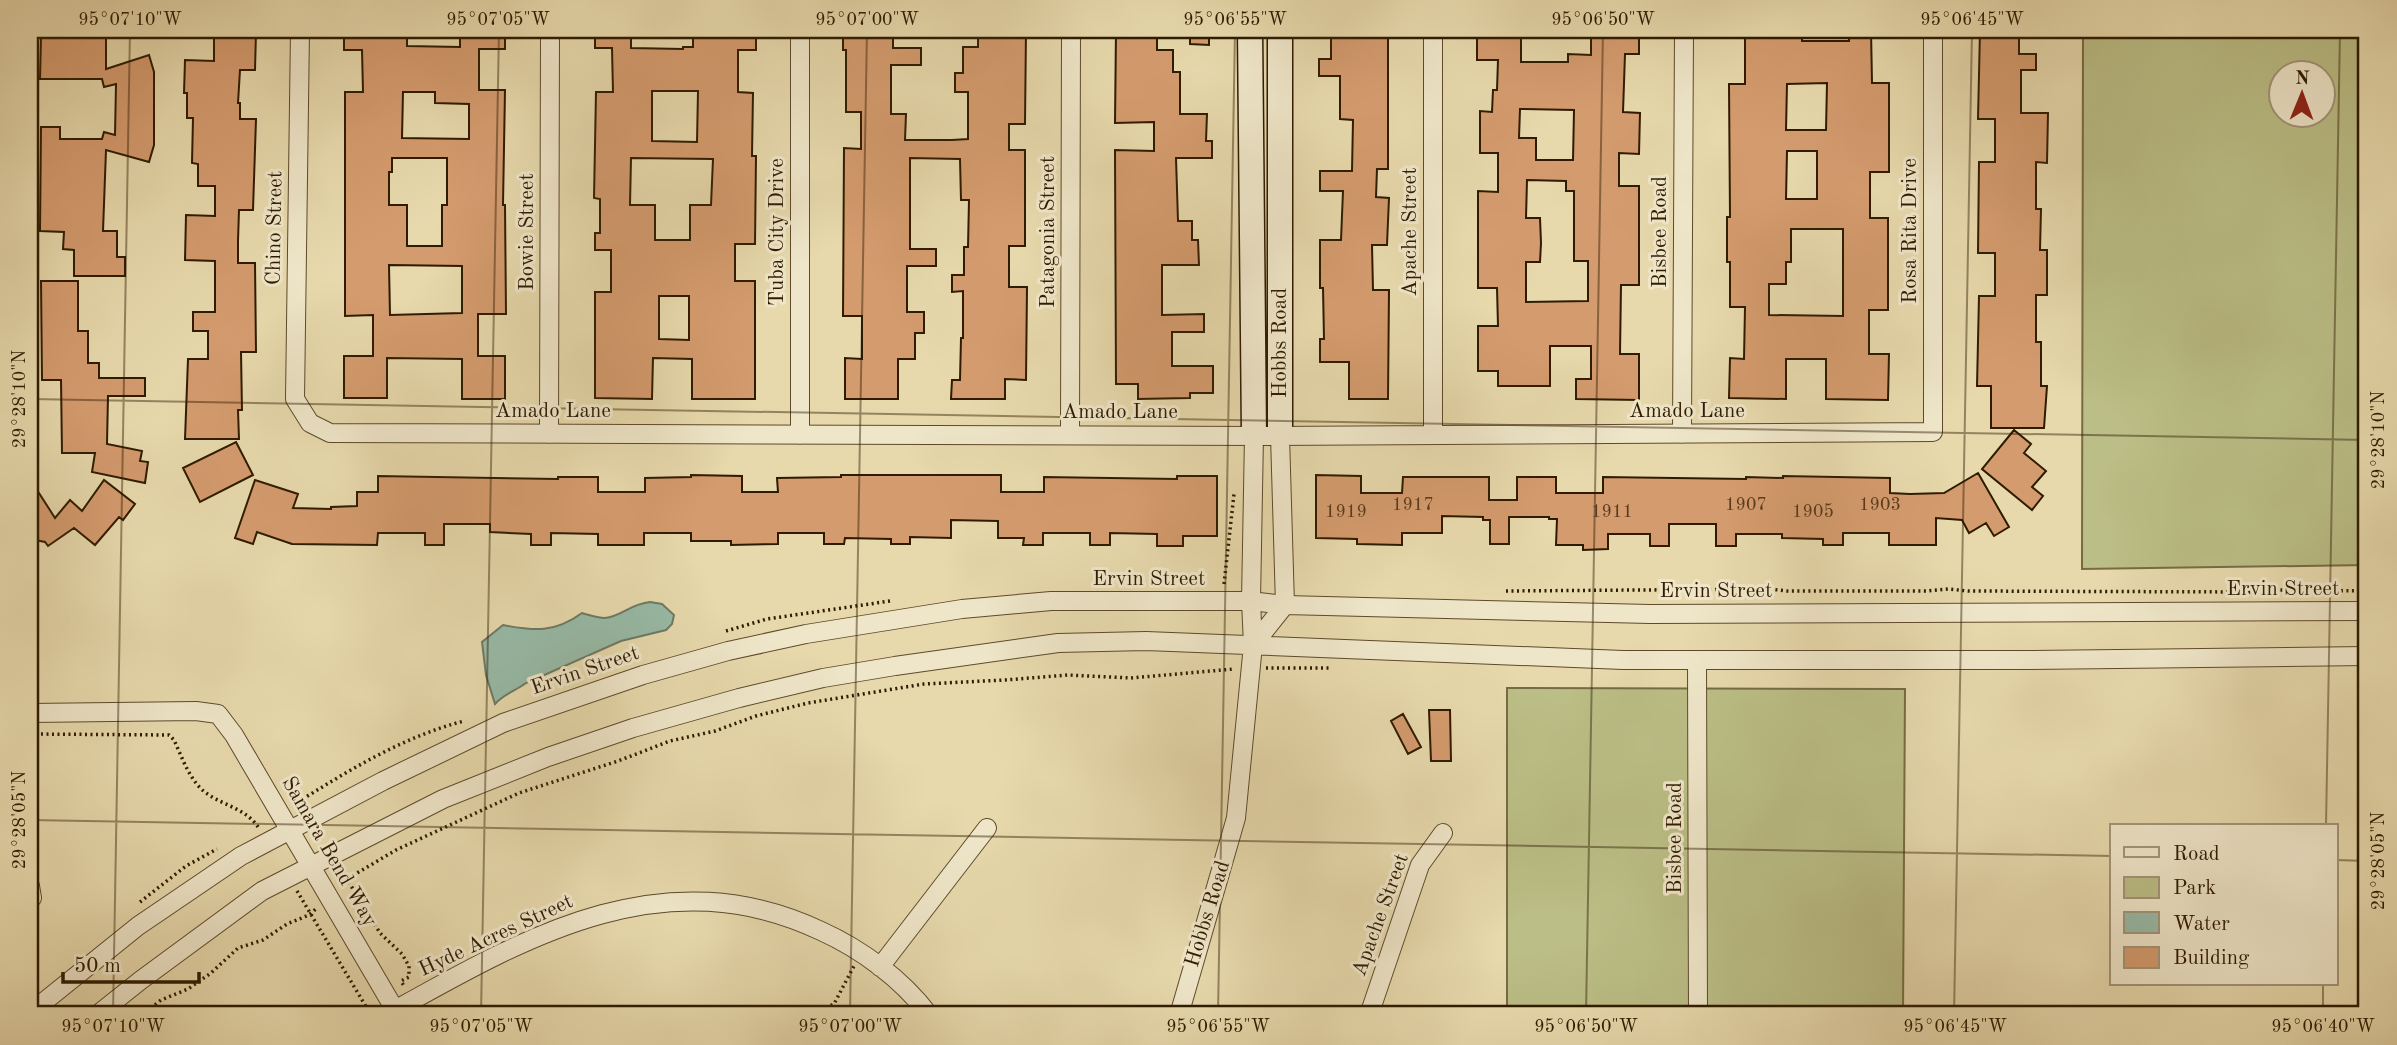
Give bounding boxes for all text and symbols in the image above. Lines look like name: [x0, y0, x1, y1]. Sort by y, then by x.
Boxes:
text: 95°07'10"W: [78, 11, 182, 29]
text: 95°07'05"W: [446, 11, 550, 29]
text: 95°07'00"W: [815, 11, 919, 29]
text: 95°06'55"W: [1183, 11, 1287, 29]
text: 95°06'50"W: [1551, 11, 1655, 29]
text: 95°06'45"W: [1920, 11, 2024, 29]
north arrow: [2268, 60, 2338, 130]
text: N: [2295, 70, 2310, 89]
street label: Patagonia Street: [1038, 156, 1059, 308]
street label: Tuba City Drive: [767, 158, 788, 306]
street label: Rosa Rita Drive: [1900, 158, 1921, 304]
street label: Apache Street: [1400, 167, 1421, 297]
street label: Chino Street: [264, 171, 286, 285]
street label: Bowie Street: [517, 173, 538, 291]
street label: Bisbee Road: [1650, 176, 1671, 288]
street label: Hobbs Road: [1270, 288, 1291, 398]
text: 29°28'10"N: [11, 350, 29, 448]
text: 29°28'10"N: [2370, 391, 2388, 489]
street label: Amado Lane: [495, 401, 611, 422]
street label: Amado Lane: [1629, 401, 1745, 422]
street label: Amado Lane: [1062, 402, 1178, 423]
house number: 1917: [1392, 496, 1434, 514]
house number: 1907: [1725, 496, 1767, 514]
house number: 1903: [1859, 496, 1901, 514]
house number: 1919: [1325, 503, 1367, 521]
house number: 1911: [1591, 503, 1633, 521]
house number: 1905: [1792, 503, 1834, 521]
street label: Ervin Street: [1093, 569, 1205, 590]
street label: Ervin Street: [2227, 579, 2339, 600]
street label: Ervin Street: [1660, 581, 1772, 602]
street label: Ervin Street: [528, 643, 642, 699]
text: 29°28'05"N: [11, 771, 29, 869]
street label: Samara Bend Way: [278, 773, 380, 931]
street label: Bisbee Road: [1665, 782, 1686, 894]
text: 29°28'05"N: [2370, 812, 2388, 910]
legend: [2110, 824, 2338, 986]
text: Road: [2173, 844, 2220, 865]
street label: Apache Street: [1349, 851, 1413, 979]
street label: Hobbs Road: [1182, 858, 1234, 970]
text: Park: [2173, 878, 2216, 899]
street label: Hyde Acres Street: [416, 891, 576, 981]
text: Water: [2173, 914, 2230, 935]
scale bar: [63, 940, 200, 984]
text: Building: [2173, 948, 2250, 969]
text: 50 m: [74, 956, 121, 977]
text: 95°07'10"W: [61, 1018, 165, 1036]
text: 95°07'05"W: [429, 1018, 533, 1036]
text: 95°07'00"W: [798, 1018, 902, 1036]
text: 95°06'55"W: [1166, 1018, 1270, 1036]
text: 95°06'50"W: [1534, 1018, 1638, 1036]
text: 95°06'45"W: [1903, 1018, 2007, 1036]
text: 95°06'40"W: [2271, 1018, 2375, 1036]

